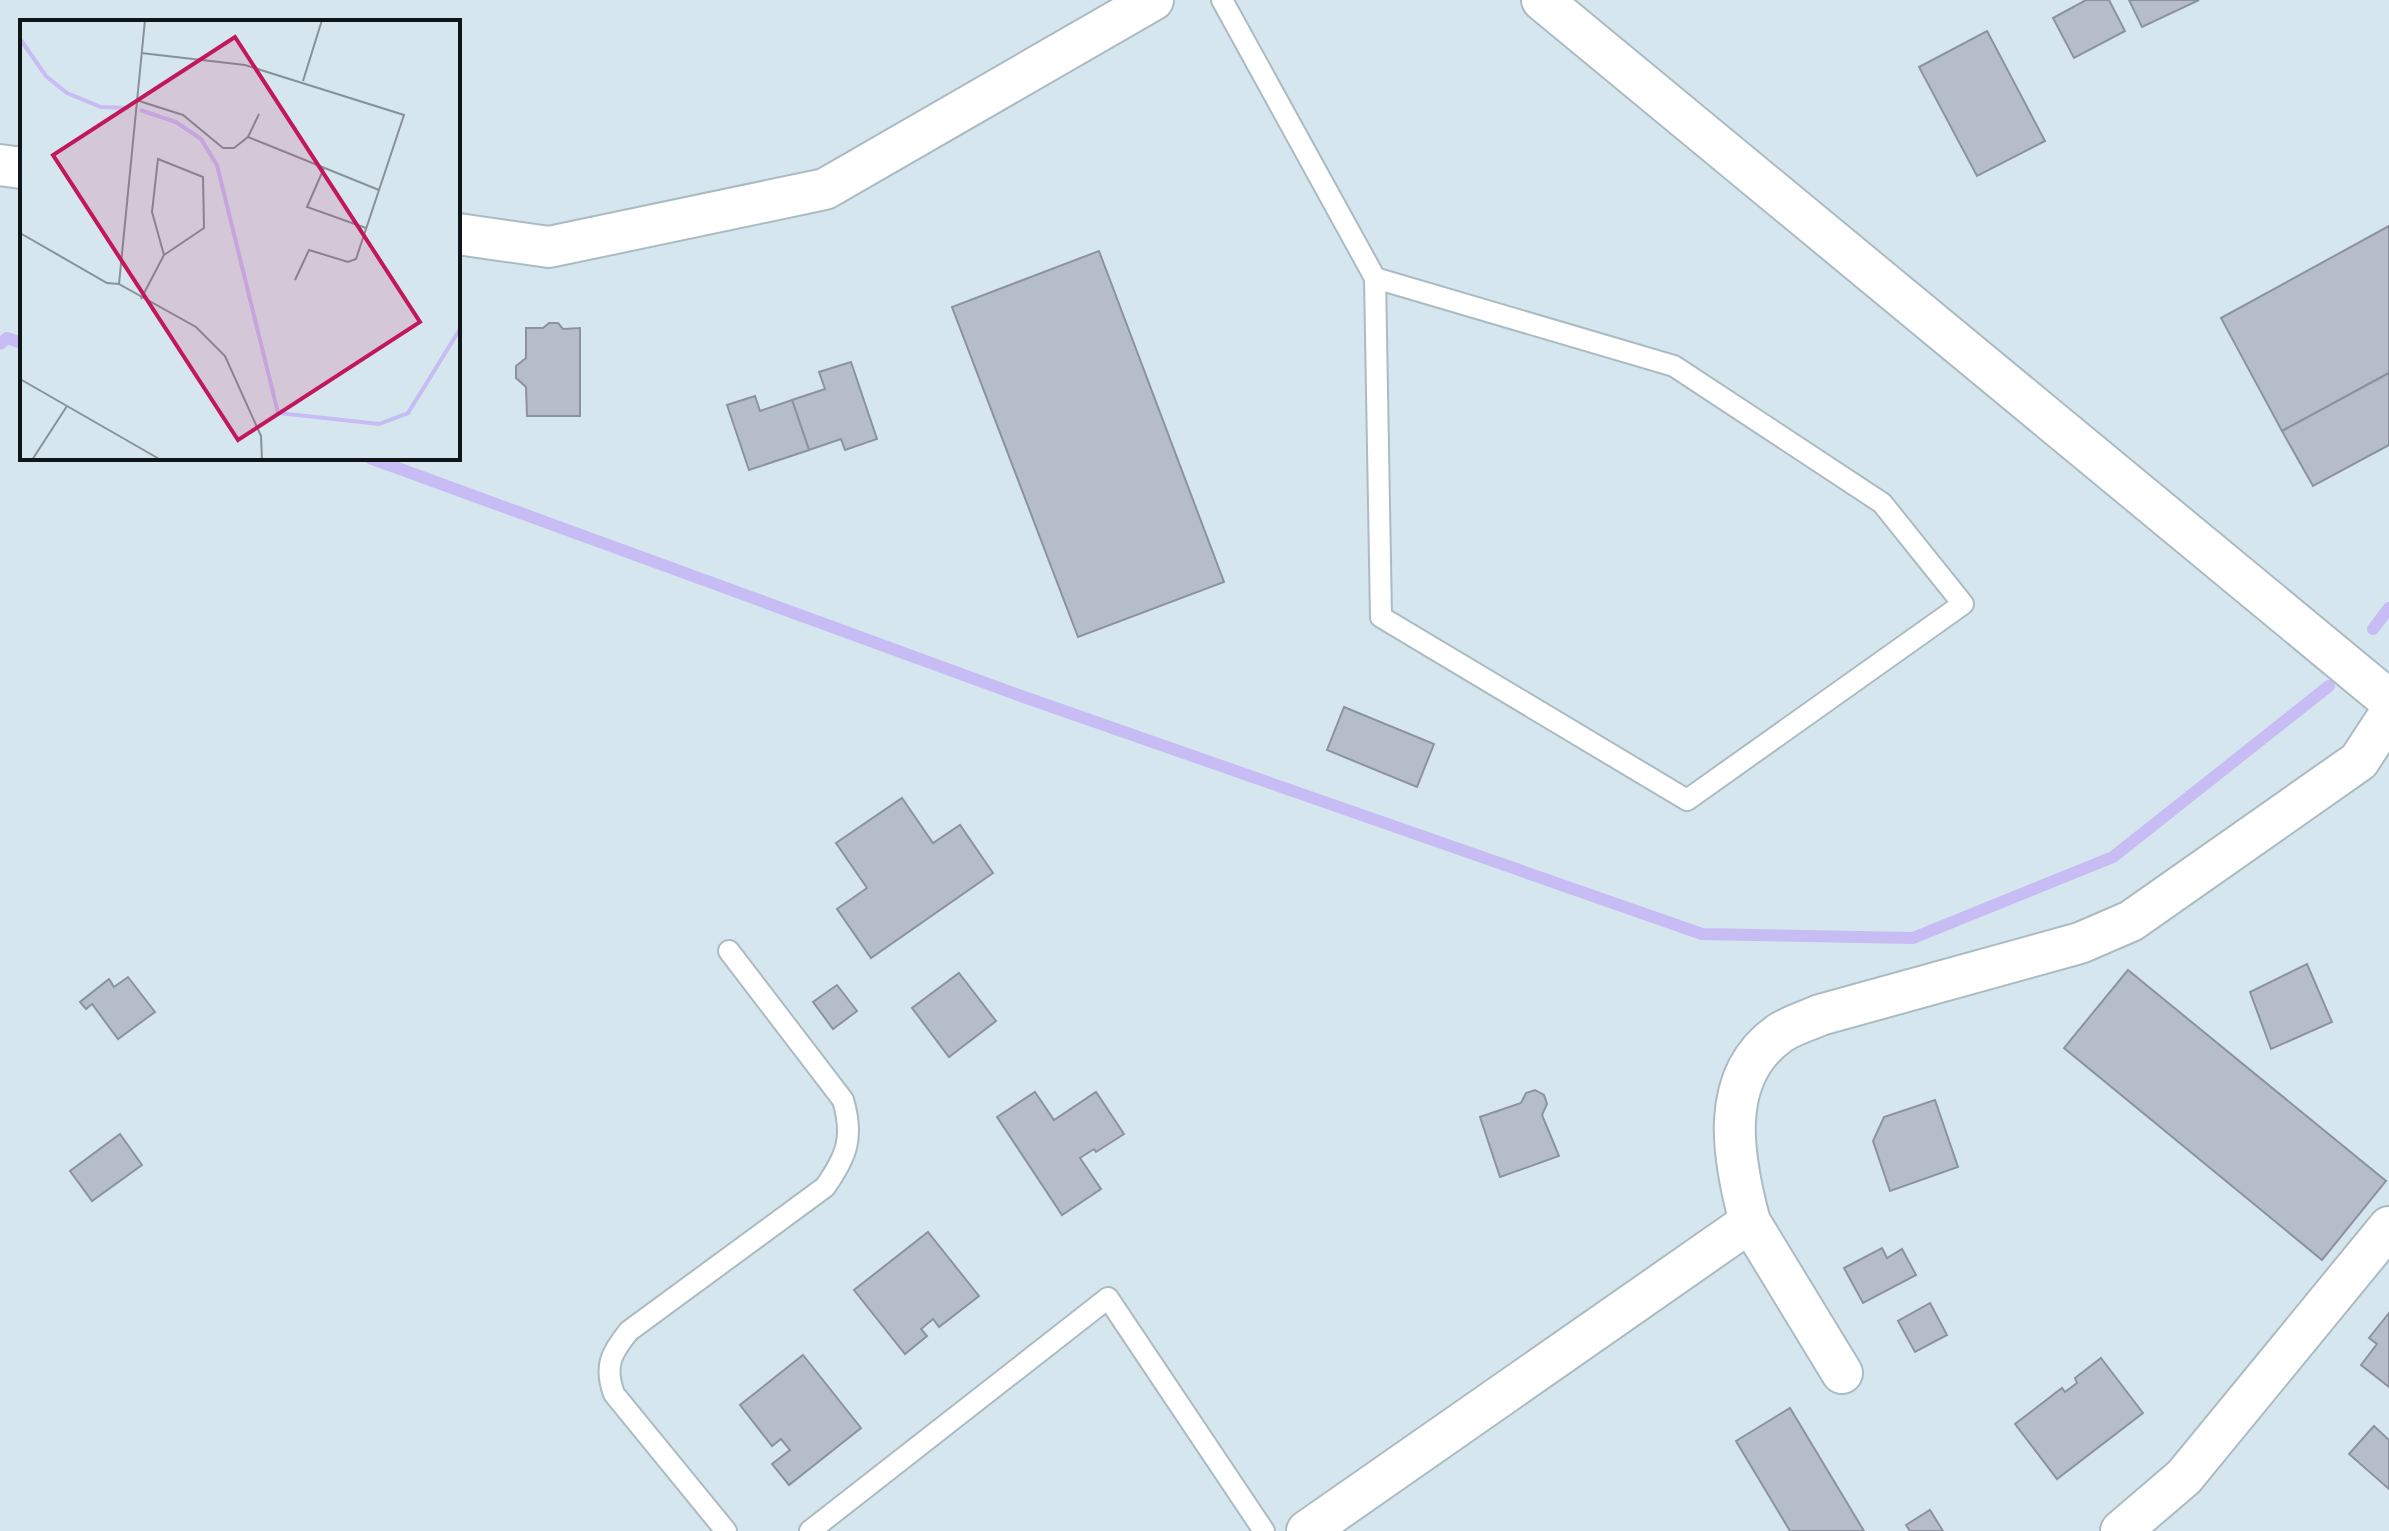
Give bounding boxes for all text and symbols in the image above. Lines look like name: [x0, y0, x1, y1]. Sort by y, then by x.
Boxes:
inset map: [20, 20, 460, 460]

